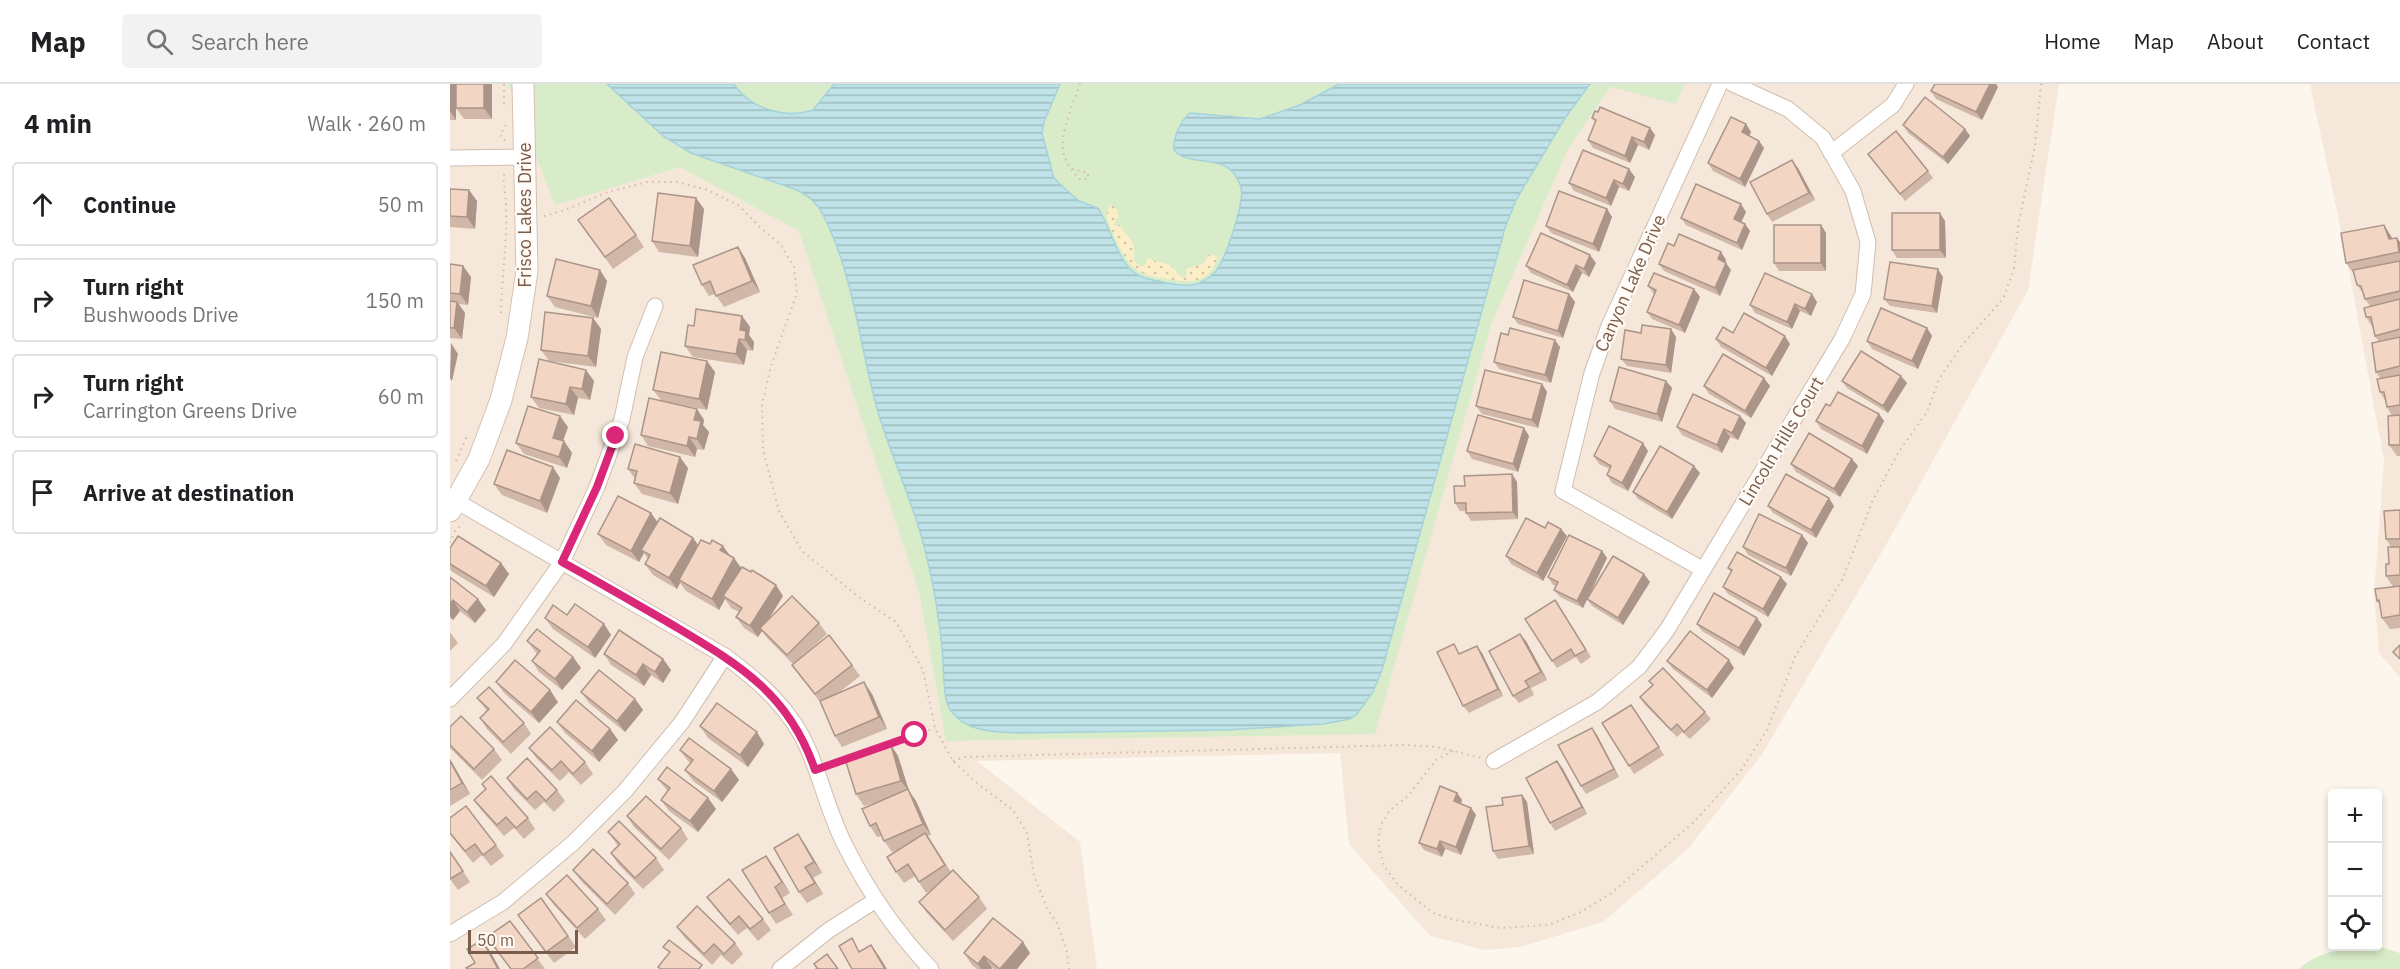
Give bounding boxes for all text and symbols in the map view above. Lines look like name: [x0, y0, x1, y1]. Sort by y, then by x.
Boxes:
search box: [122, 14, 542, 68]
text: Map: [30, 23, 86, 60]
icon: search: [143, 25, 176, 58]
text: Search here: [191, 27, 309, 56]
text: Home: [2044, 27, 2101, 55]
text: Map: [2134, 27, 2174, 55]
text: About: [2207, 27, 2264, 55]
text: Contact: [2297, 27, 2370, 55]
text: 4 min: [24, 106, 92, 140]
text: Walk · 260 m: [308, 110, 426, 137]
street label: Frisco Lakes Drive: [513, 142, 536, 288]
icon: ahead: [26, 188, 59, 221]
text: Continue: [83, 190, 176, 219]
text: 50 m: [378, 191, 424, 218]
street label: Canyon Lake Drive: [1589, 211, 1671, 355]
text: Turn right: [83, 272, 184, 301]
icon: right: [26, 284, 59, 317]
text: 150 m: [366, 287, 424, 314]
text: Bushwoods Drive: [83, 301, 239, 328]
text: Turn right: [83, 368, 184, 397]
street label: Lincoln Hills Court: [1733, 372, 1829, 510]
icon: right: [26, 380, 59, 413]
text: 60 m: [378, 383, 424, 410]
text: Carrington Greens Drive: [83, 397, 297, 424]
route end: [602, 422, 628, 448]
icon: arrive: [26, 476, 59, 509]
text: Arrive at destination: [83, 478, 294, 507]
route start: [901, 721, 927, 747]
map controls: [2328, 789, 2382, 951]
button: +: [2328, 789, 2382, 843]
button: −: [2328, 843, 2382, 897]
button: locate: [2328, 897, 2382, 951]
scale bar: [468, 927, 578, 954]
text: 50 m: [477, 930, 514, 950]

